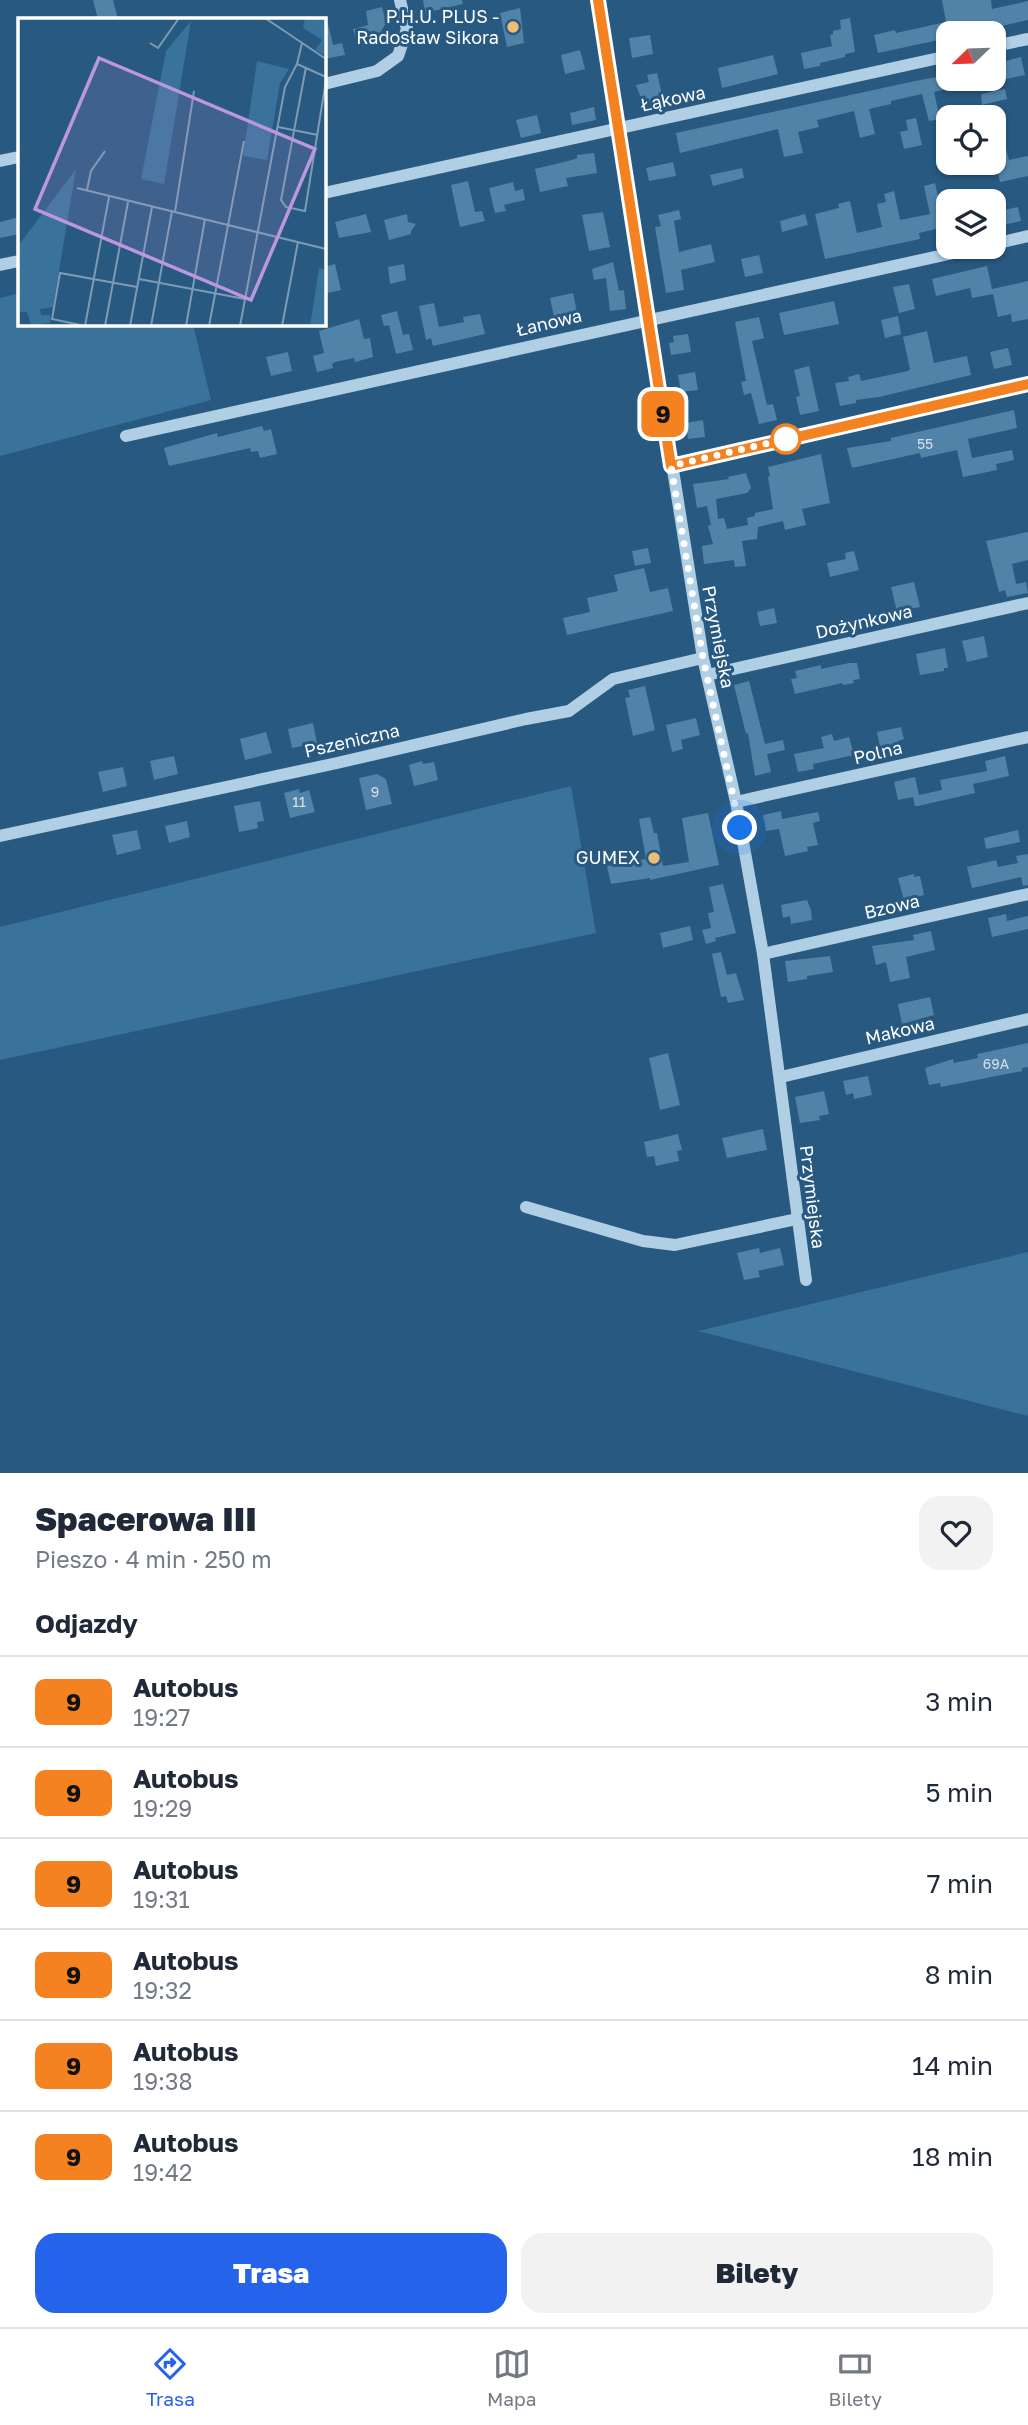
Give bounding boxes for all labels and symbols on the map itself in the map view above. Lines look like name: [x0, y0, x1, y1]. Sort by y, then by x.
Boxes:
place label: P.H.U. PLUS - Radosław Sikora: [356, 5, 499, 48]
inset map: [18, 18, 326, 326]
marker: P.H.U. PLUS - Radosław Sikora: [505, 19, 521, 35]
north arrow: [936, 21, 1006, 91]
street label: Łąkowa: [638, 80, 707, 116]
street label: Łanowa: [514, 304, 584, 340]
line badge: 9: [640, 391, 686, 437]
unlabelled marker: [771, 424, 801, 454]
house number: 55: [917, 435, 933, 452]
street label: Przymiejska: [698, 584, 740, 690]
street label: Dożynkowa: [813, 599, 914, 643]
street label: Pszeniczna: [302, 718, 402, 762]
street label: Polna: [851, 736, 904, 768]
house number: 9: [371, 783, 379, 800]
house number: 11: [292, 793, 306, 810]
your location: [722, 810, 757, 845]
place label: GUMEX: [576, 846, 640, 868]
marker: GUMEX: [646, 850, 662, 866]
street label: Bzowa: [862, 889, 922, 923]
street label: Makowa: [863, 1011, 937, 1049]
house number: 69A: [983, 1055, 1010, 1072]
street label: Przymiejska: [796, 1144, 830, 1250]

